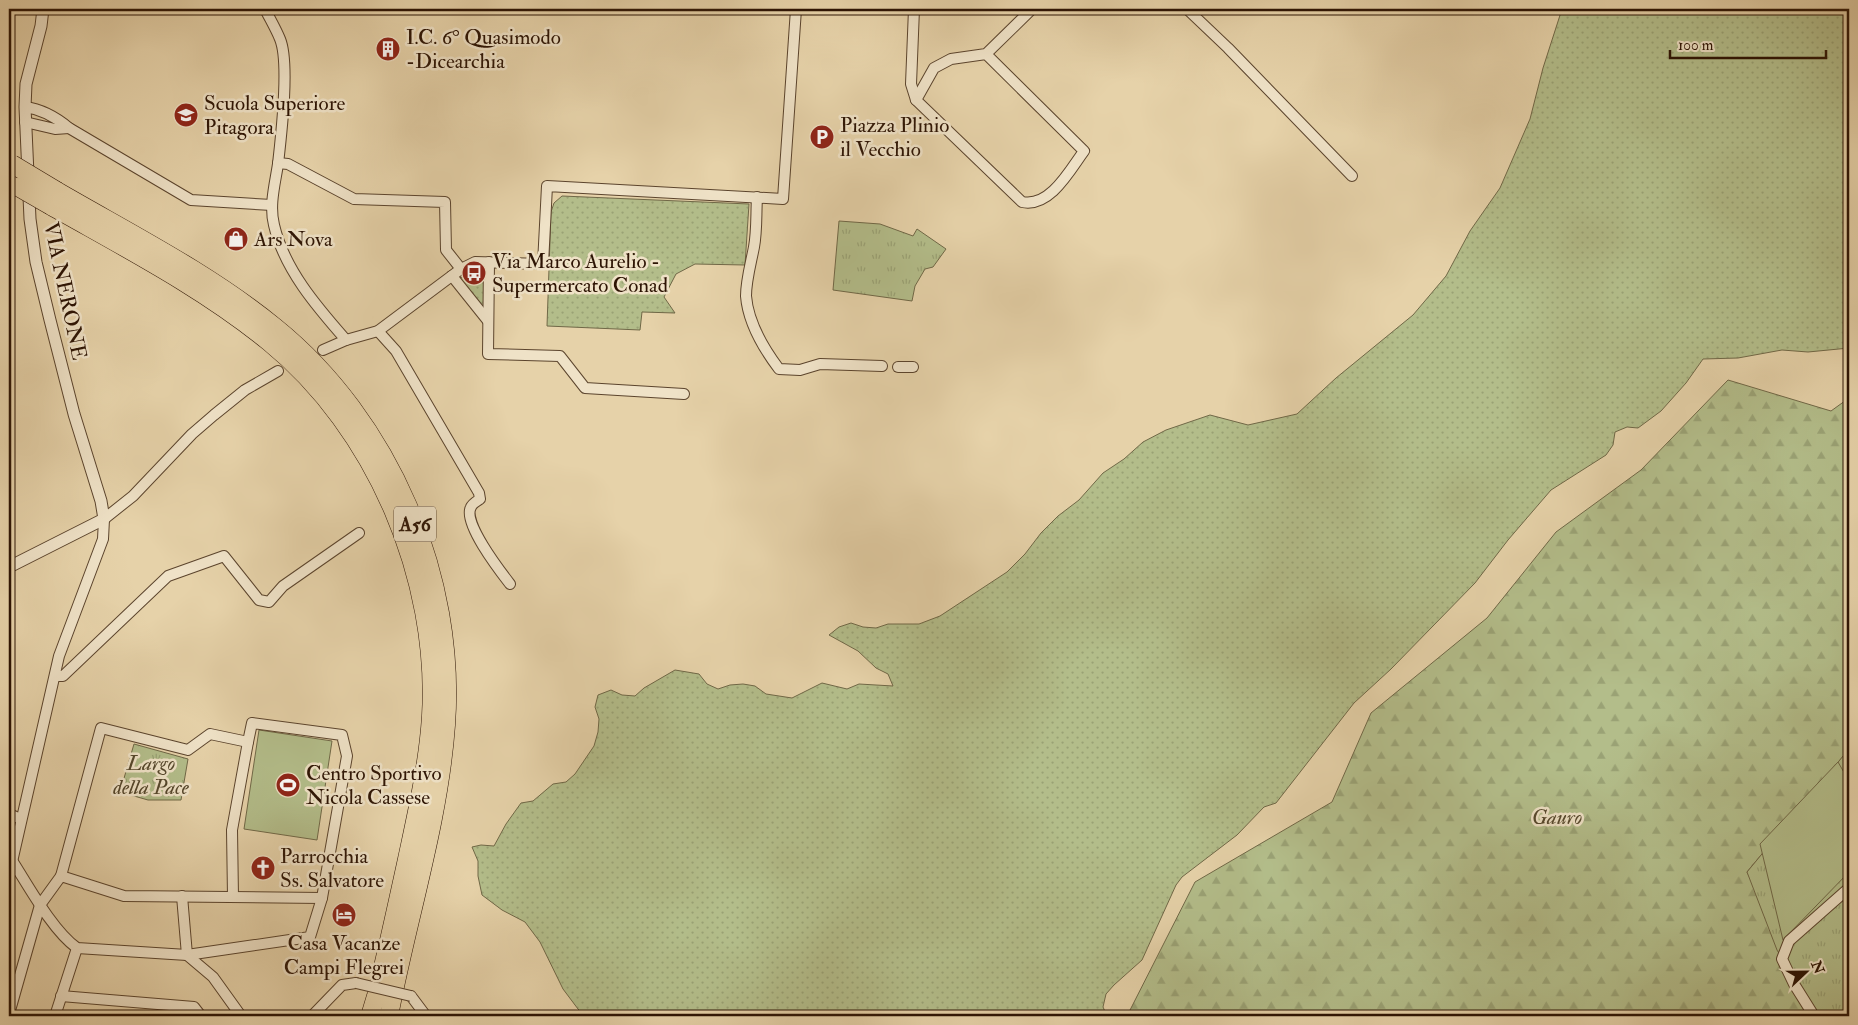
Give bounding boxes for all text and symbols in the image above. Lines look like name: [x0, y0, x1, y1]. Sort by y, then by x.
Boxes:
place label: I.C. 6° Quasimodo -Dicearchia: [406, 24, 561, 75]
scale bar: [1670, 28, 1827, 60]
building icon: I.C. 6° Quasimodo -Dicearchia: [375, 36, 401, 62]
text: 100 m: [1678, 36, 1714, 55]
place label: Scuola Superiore Pitagora: [204, 90, 345, 141]
school or university icon: Scuola Superiore Pitagora: [173, 102, 199, 128]
place label: Piazza Plinio il Vecchio: [840, 112, 949, 163]
parking icon: Piazza Plinio il Vecchio: [809, 124, 835, 150]
street label: VIA NERONE: [37, 220, 93, 362]
shop icon: Ars Nova: [223, 226, 249, 252]
place label: Ars Nova: [253, 226, 333, 253]
place label: Via Marco Aurelio - Supermercato Conad: [492, 248, 669, 299]
bus stop icon: Via Marco Aurelio - Supermercato Conad: [461, 260, 487, 286]
road number: A56: [394, 506, 436, 542]
park label: Largo della Pace: [112, 750, 190, 801]
place label: Centro Sportivo Nicola Cassese: [306, 760, 442, 811]
sports icon: Centro Sportivo Nicola Cassese: [275, 772, 301, 798]
park label: Gauro: [1532, 804, 1582, 831]
place label: Parrocchia Ss. Salvatore: [280, 843, 384, 894]
church icon: Parrocchia Ss. Salvatore: [250, 855, 276, 881]
hotel icon: Casa Vacanze Campi Flegrei: [331, 902, 357, 928]
place label: Casa Vacanze Campi Flegrei: [284, 930, 405, 981]
north arrow: [1780, 948, 1830, 998]
text: N: [1807, 957, 1828, 977]

